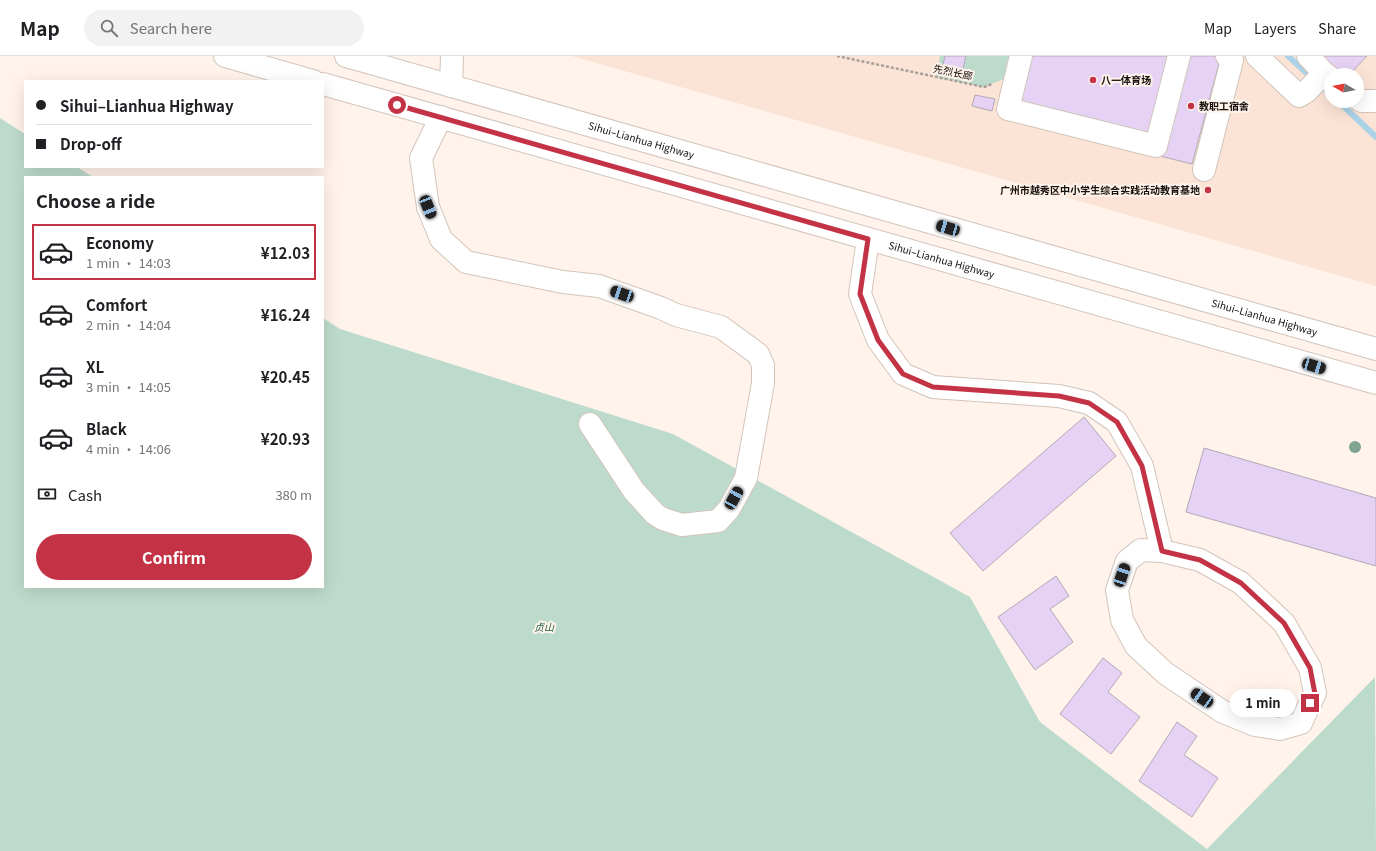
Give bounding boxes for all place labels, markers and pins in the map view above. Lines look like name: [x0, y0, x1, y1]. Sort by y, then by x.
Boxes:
place label: 八一体育场: [1101, 72, 1151, 87]
marker: 八一体育场: [1088, 75, 1098, 85]
place label: 教职工宿舍: [1199, 98, 1249, 113]
marker: 教职工宿舍: [1186, 101, 1196, 111]
place label: 广州市越秀区中小学生综合实践活动教育基地: [1000, 182, 1200, 197]
marker: 广州市越秀区中小学生综合实践活动教育基地: [1203, 185, 1213, 195]

